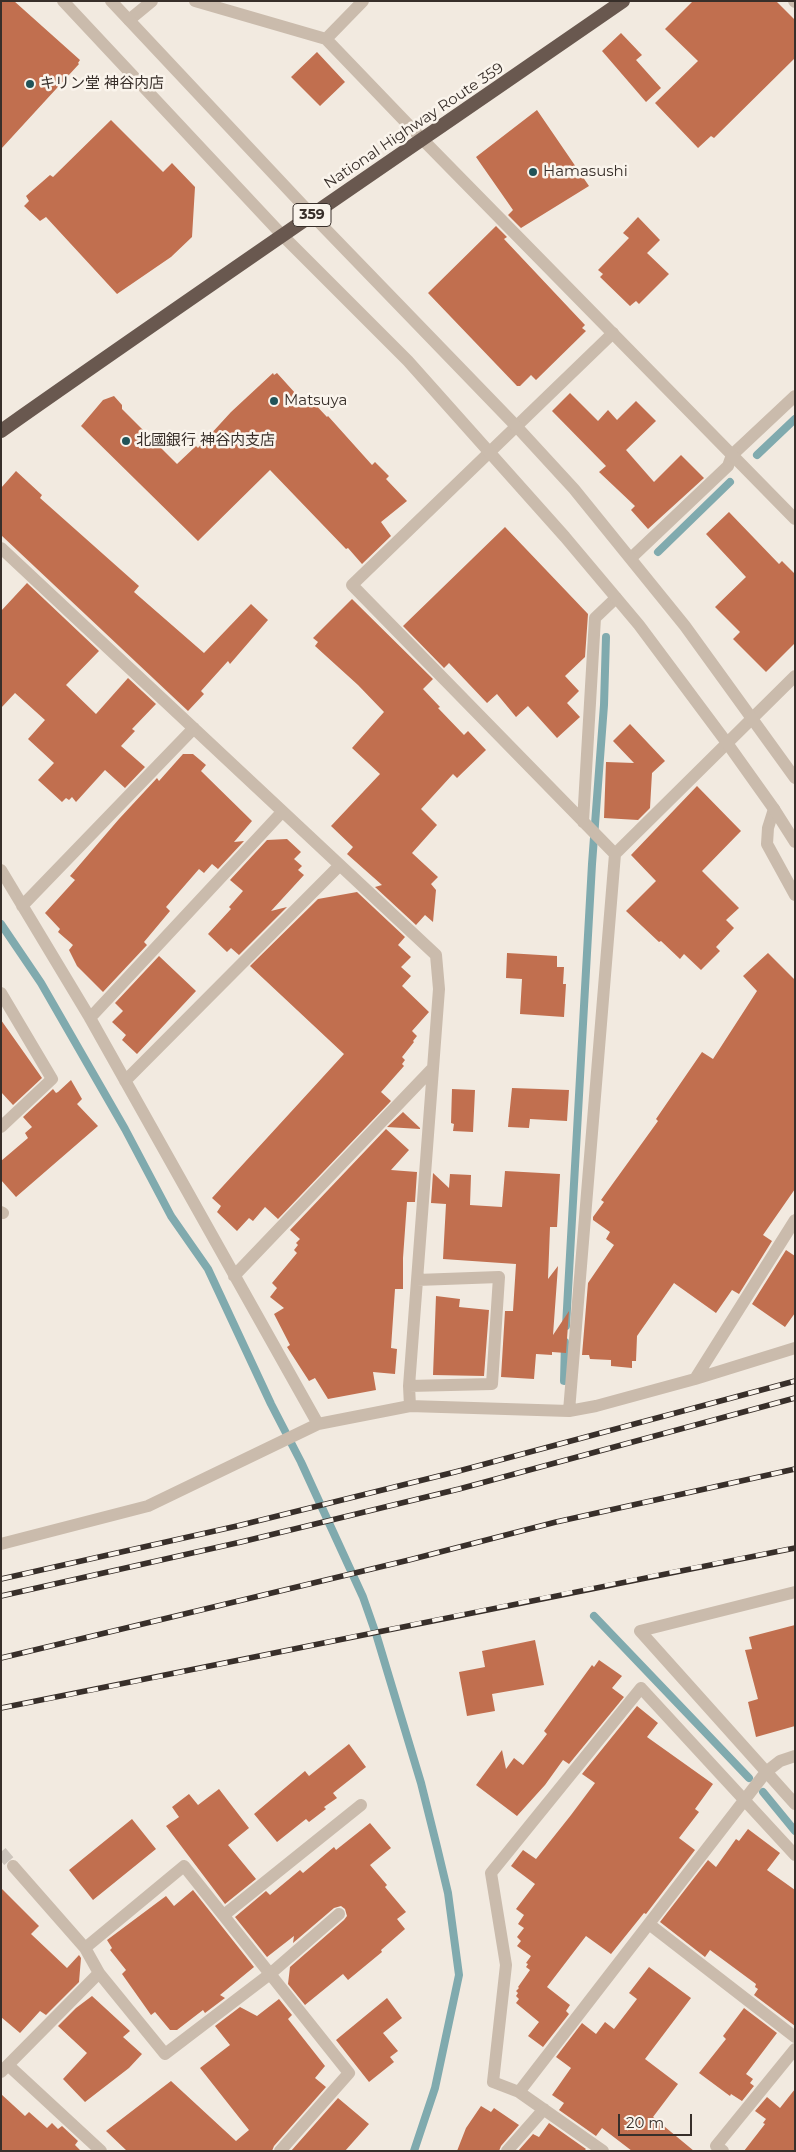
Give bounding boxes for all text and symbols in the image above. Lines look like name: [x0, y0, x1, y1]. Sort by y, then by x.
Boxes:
street label: National Highway Route 359: [321, 59, 507, 193]
place label: キリン堂 神谷内店: [40, 75, 164, 93]
marker: キリン堂 神谷内店: [24, 78, 36, 90]
place label: Hamasushi: [543, 163, 628, 181]
marker: Hamasushi: [527, 166, 539, 178]
road number: 359: [293, 204, 331, 226]
place label: Matsuya: [284, 392, 347, 410]
marker: Matsuya: [268, 395, 280, 407]
place label: 北國銀行 神谷内支店: [136, 432, 275, 450]
marker: 北國銀行 神谷内支店: [120, 435, 132, 447]
scale bar: [621, 2104, 695, 2136]
text: 20 m: [626, 2113, 664, 2132]

